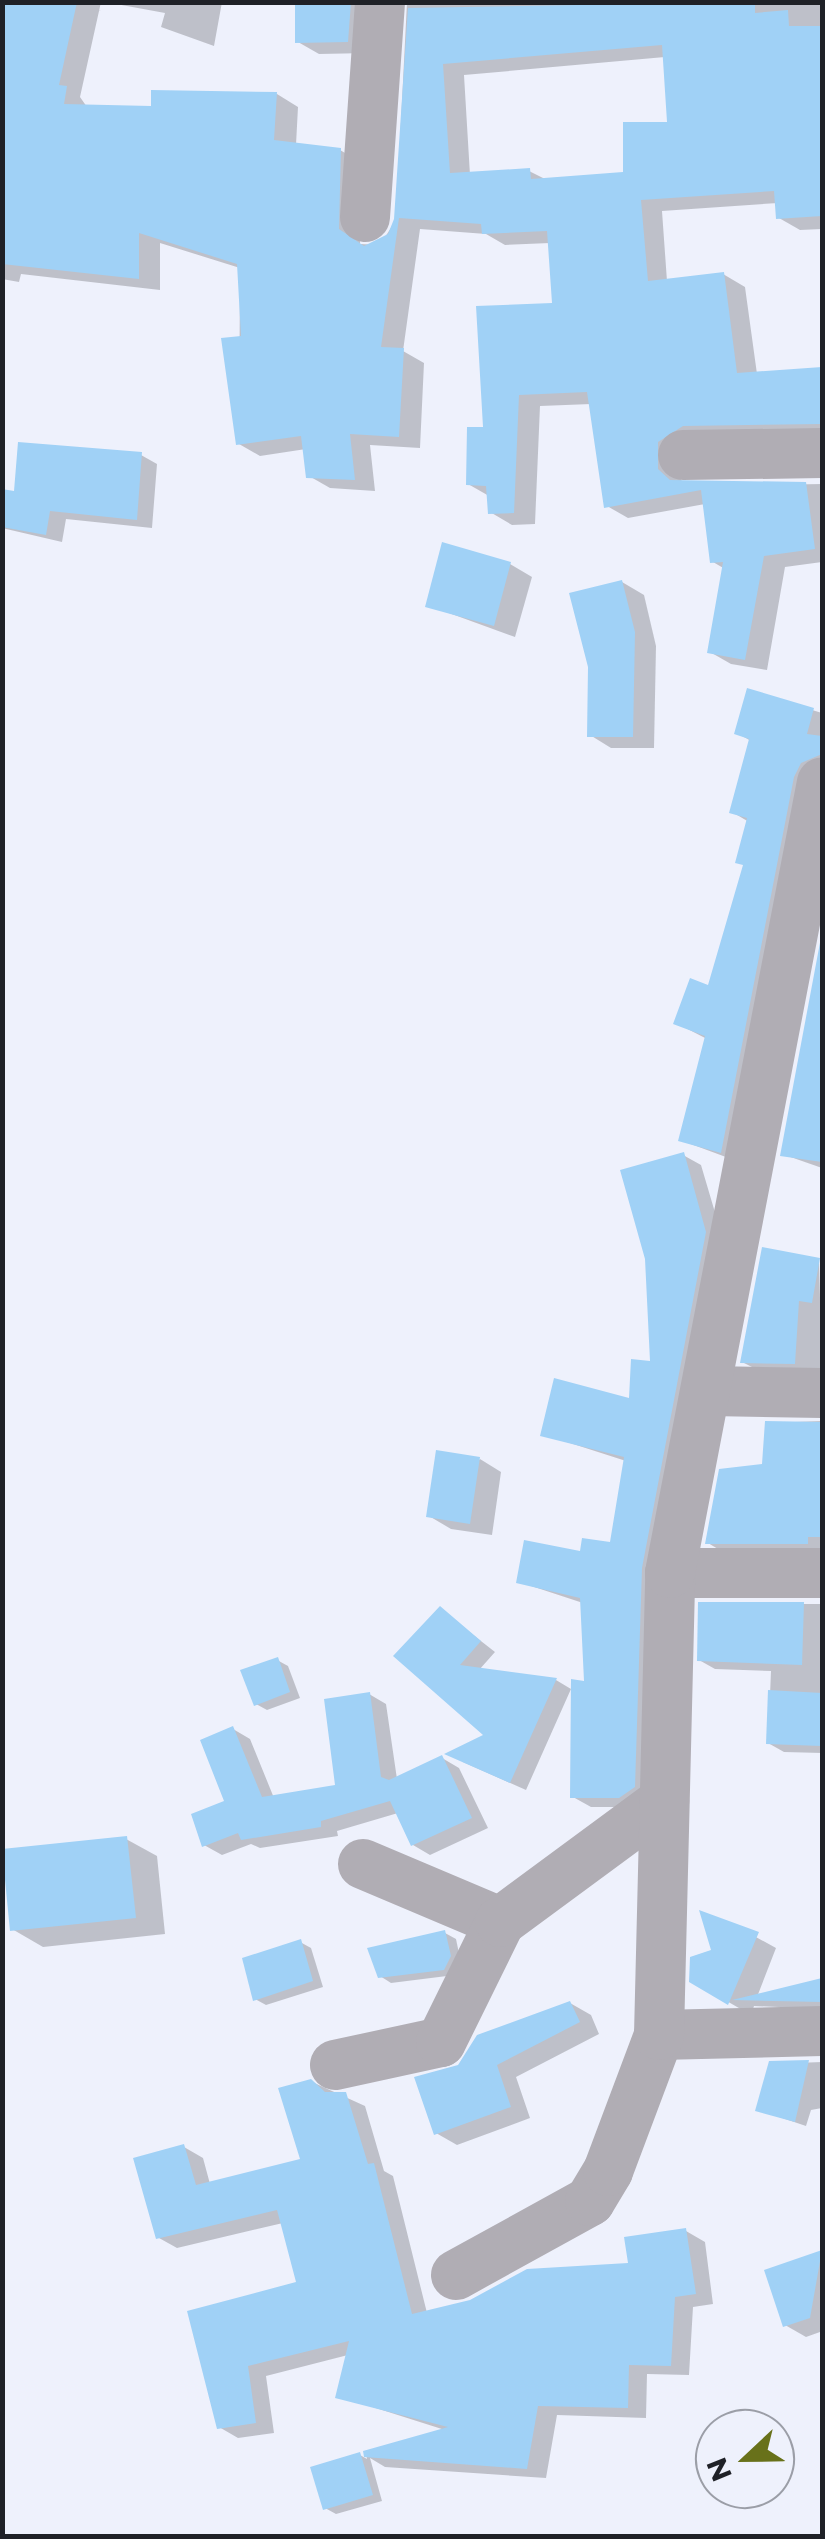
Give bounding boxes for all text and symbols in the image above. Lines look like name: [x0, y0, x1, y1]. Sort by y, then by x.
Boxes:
north arrow: [695, 2409, 795, 2509]
text: N: [699, 2453, 739, 2486]

